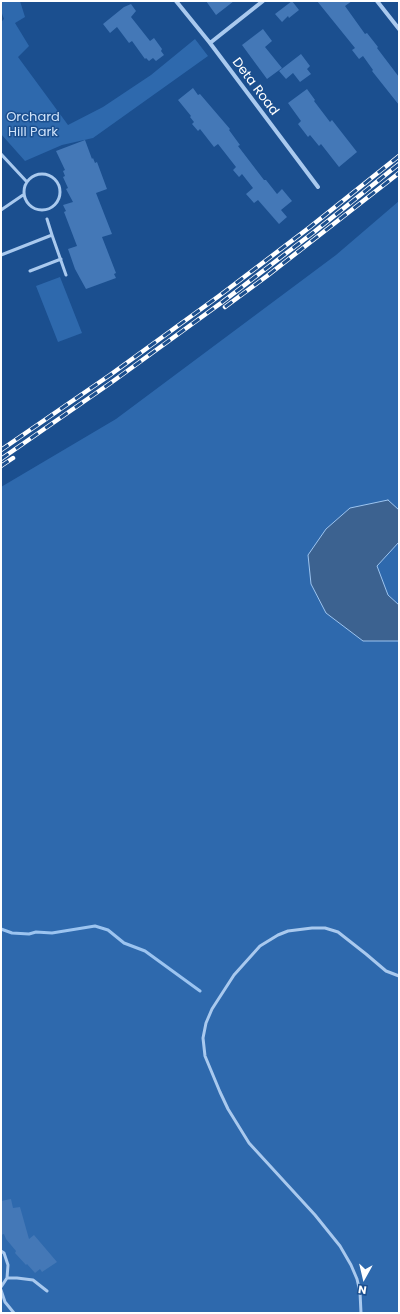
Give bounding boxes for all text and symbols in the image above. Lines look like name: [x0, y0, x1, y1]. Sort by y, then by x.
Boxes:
street label: Deta Road: [228, 55, 282, 119]
park label: Orchard Hill Park: [6, 110, 60, 141]
north arrow: [344, 1258, 384, 1298]
text: N: [357, 1281, 368, 1298]

